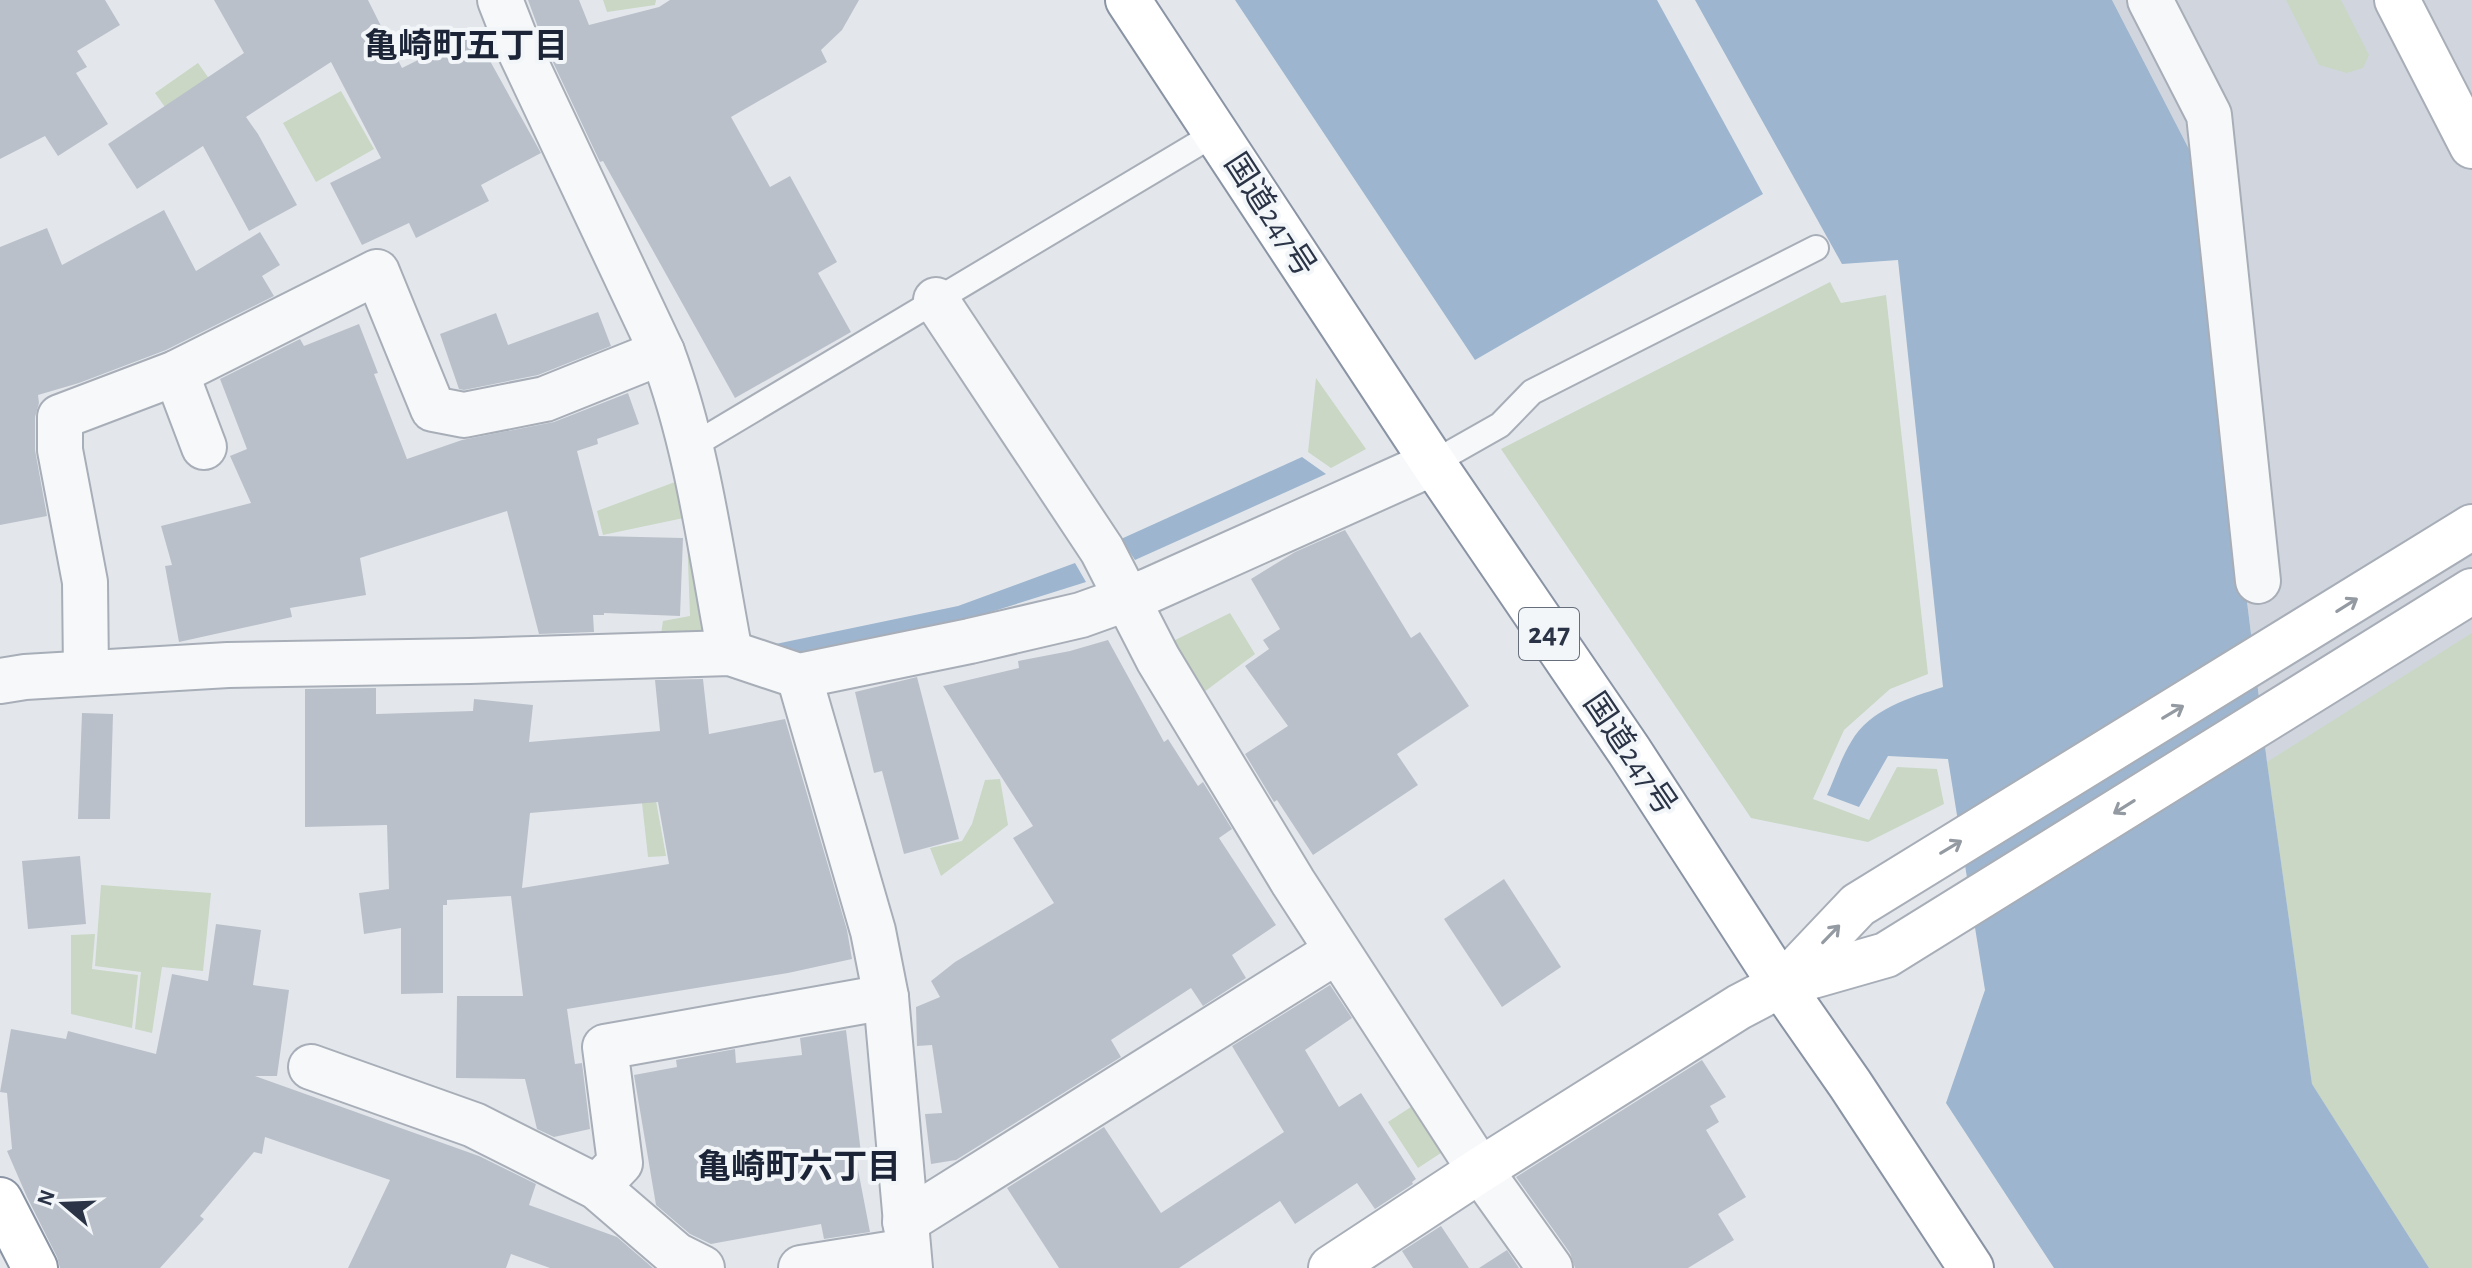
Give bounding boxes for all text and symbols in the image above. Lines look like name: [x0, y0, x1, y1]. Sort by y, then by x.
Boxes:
district label: 亀崎町五丁目: [364, 27, 568, 64]
street label: 国道247号: [1219, 147, 1323, 282]
one-way arrow: [2335, 597, 2358, 613]
road number: 247: [1519, 608, 1579, 660]
street label: 国道247号: [1578, 686, 1684, 821]
one-way arrow: [2161, 703, 2184, 719]
one-way arrow: [2113, 799, 2135, 816]
one-way arrow: [1939, 839, 1962, 855]
one-way arrow: [1821, 924, 1840, 944]
district label: 亀崎町六丁目: [697, 1148, 901, 1185]
north arrow: [24, 1164, 104, 1244]
text: N: [33, 1187, 59, 1209]

